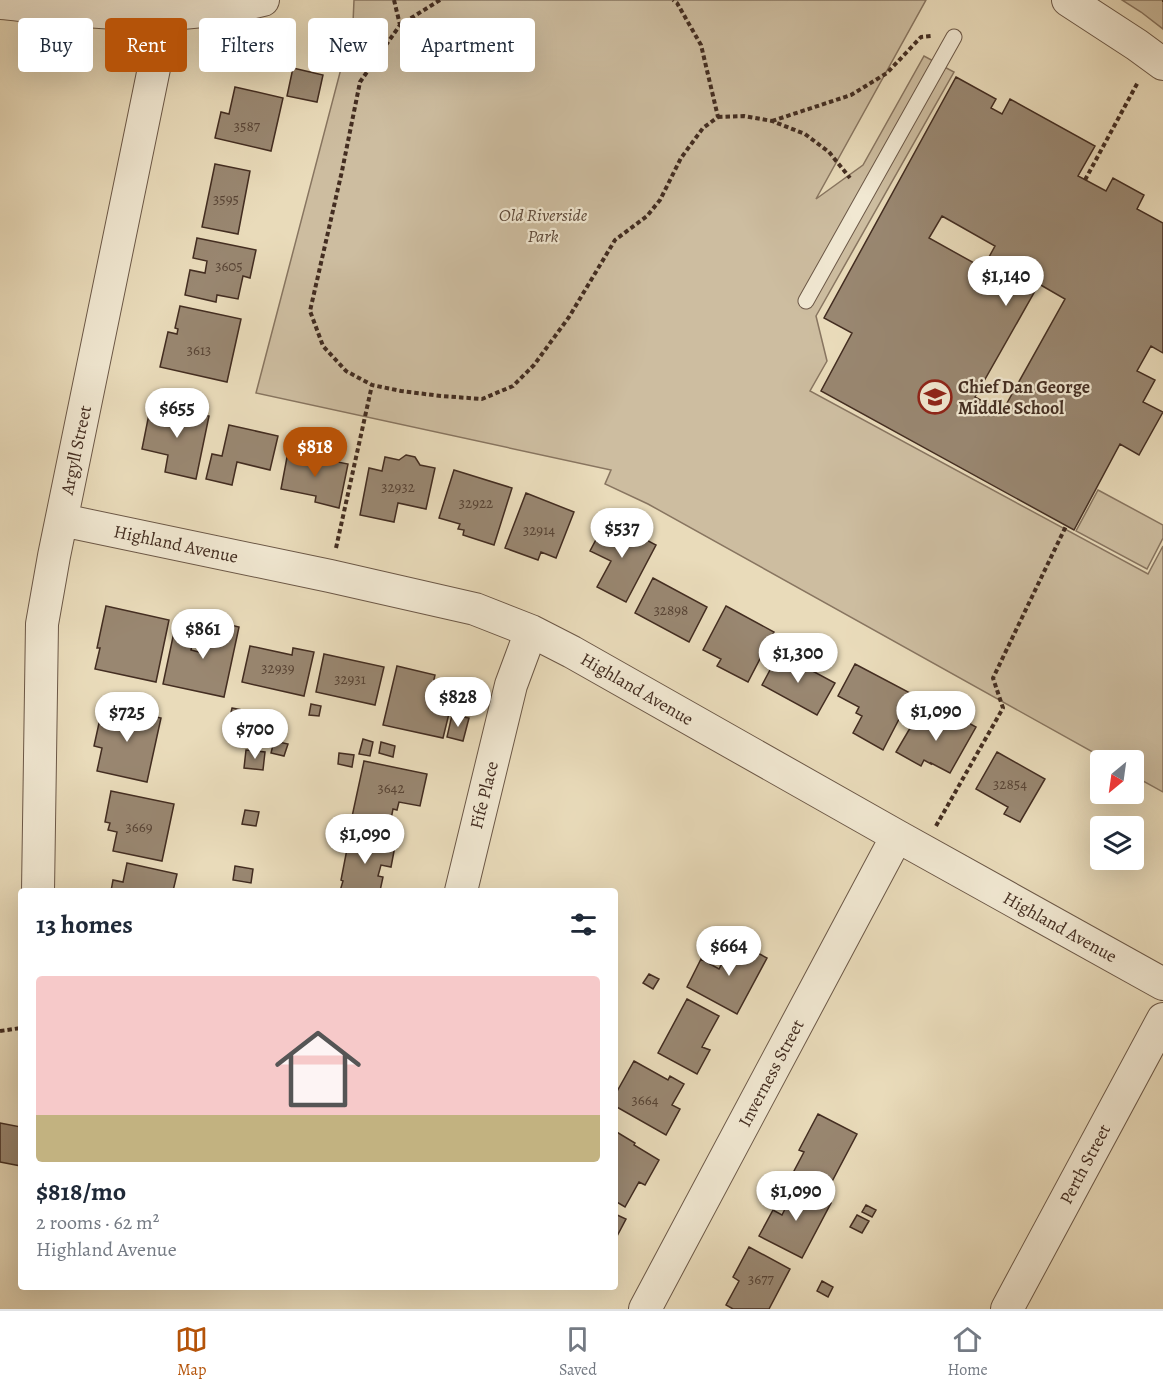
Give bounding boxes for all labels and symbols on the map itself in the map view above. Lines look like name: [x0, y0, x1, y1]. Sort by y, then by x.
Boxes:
house number: 3587: [234, 116, 261, 136]
house number: 3595: [213, 189, 239, 209]
park label: Old Riverside Park: [499, 203, 588, 248]
house number: 3605: [215, 256, 243, 276]
pin: $1,140: [957, 256, 1055, 307]
house number: 3613: [187, 340, 211, 360]
place label: Chief Dan George Middle School: [958, 375, 1090, 420]
school or university icon: Chief Dan George Middle School: [917, 379, 953, 415]
pin: $655: [141, 388, 213, 439]
street label: Argyll Street: [55, 403, 97, 498]
pin: $818: [279, 427, 351, 478]
house number: 32932: [381, 477, 415, 497]
house number: 32922: [459, 493, 493, 513]
pin: $537: [586, 508, 658, 559]
street label: Highland Avenue: [112, 519, 240, 569]
house number: 32914: [523, 520, 555, 540]
house number: 32898: [654, 600, 688, 620]
pin: $861: [167, 609, 239, 660]
pin: $1,300: [749, 633, 847, 684]
street label: Highland Avenue: [576, 647, 698, 731]
house number: 32939: [261, 658, 295, 678]
house number: 32931: [334, 669, 366, 689]
pin: $828: [422, 677, 494, 728]
pin: $1,090: [887, 691, 985, 742]
pin: $725: [91, 692, 163, 743]
pin: $700: [219, 709, 291, 760]
north arrow: [1090, 750, 1144, 804]
street label: Fife Place: [464, 758, 504, 832]
house number: 32854: [993, 774, 1027, 794]
house number: 3642: [377, 778, 405, 798]
pin: $1,090: [316, 814, 414, 865]
house number: 3669: [126, 817, 153, 837]
street label: Highland Avenue: [999, 886, 1121, 968]
pin: $664: [693, 926, 765, 977]
street label: Inverness Street: [733, 1015, 809, 1131]
house number: 3664: [632, 1090, 659, 1110]
street label: Perth Street: [1054, 1120, 1116, 1208]
pin: $1,090: [747, 1171, 845, 1222]
house number: 3677: [748, 1269, 775, 1289]

